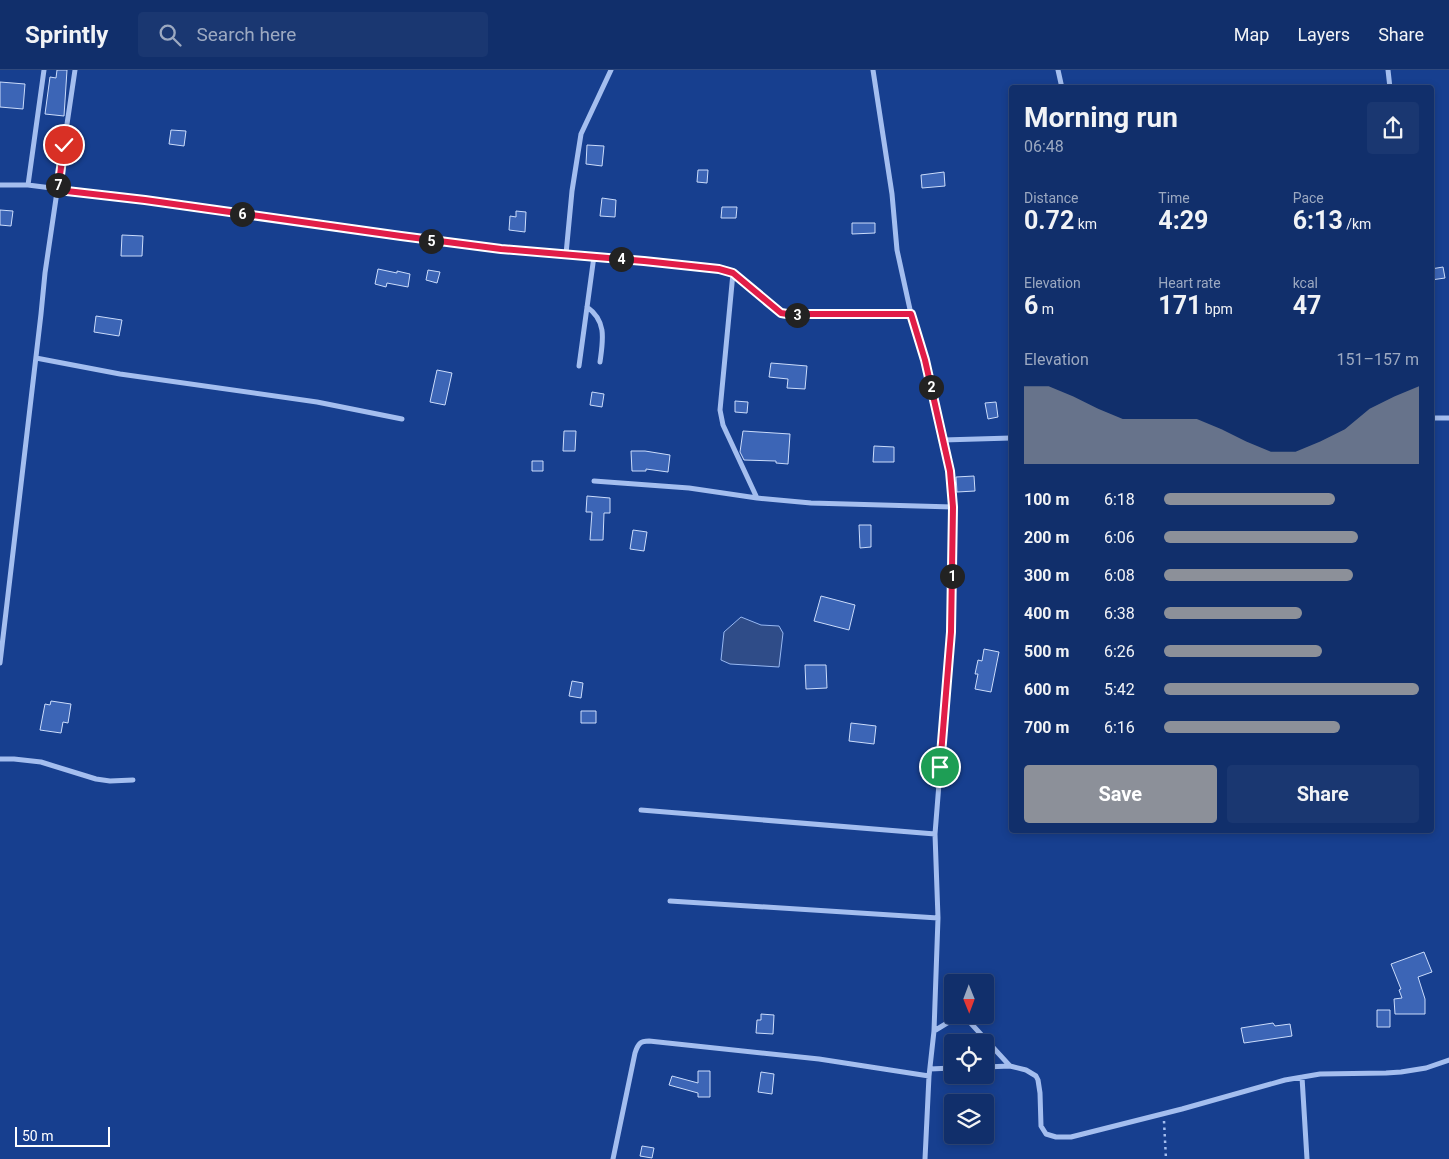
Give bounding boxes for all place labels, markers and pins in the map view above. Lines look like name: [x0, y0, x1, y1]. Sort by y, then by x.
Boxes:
pin: [43, 124, 85, 166]
pin: 7: [46, 172, 70, 198]
pin: 6: [230, 202, 254, 226]
pin: 5: [418, 228, 444, 254]
pin: 4: [608, 246, 634, 272]
pin: 3: [784, 302, 810, 328]
pin: 2: [918, 374, 944, 400]
pin: 1: [940, 564, 964, 588]
pin: [919, 746, 961, 788]

